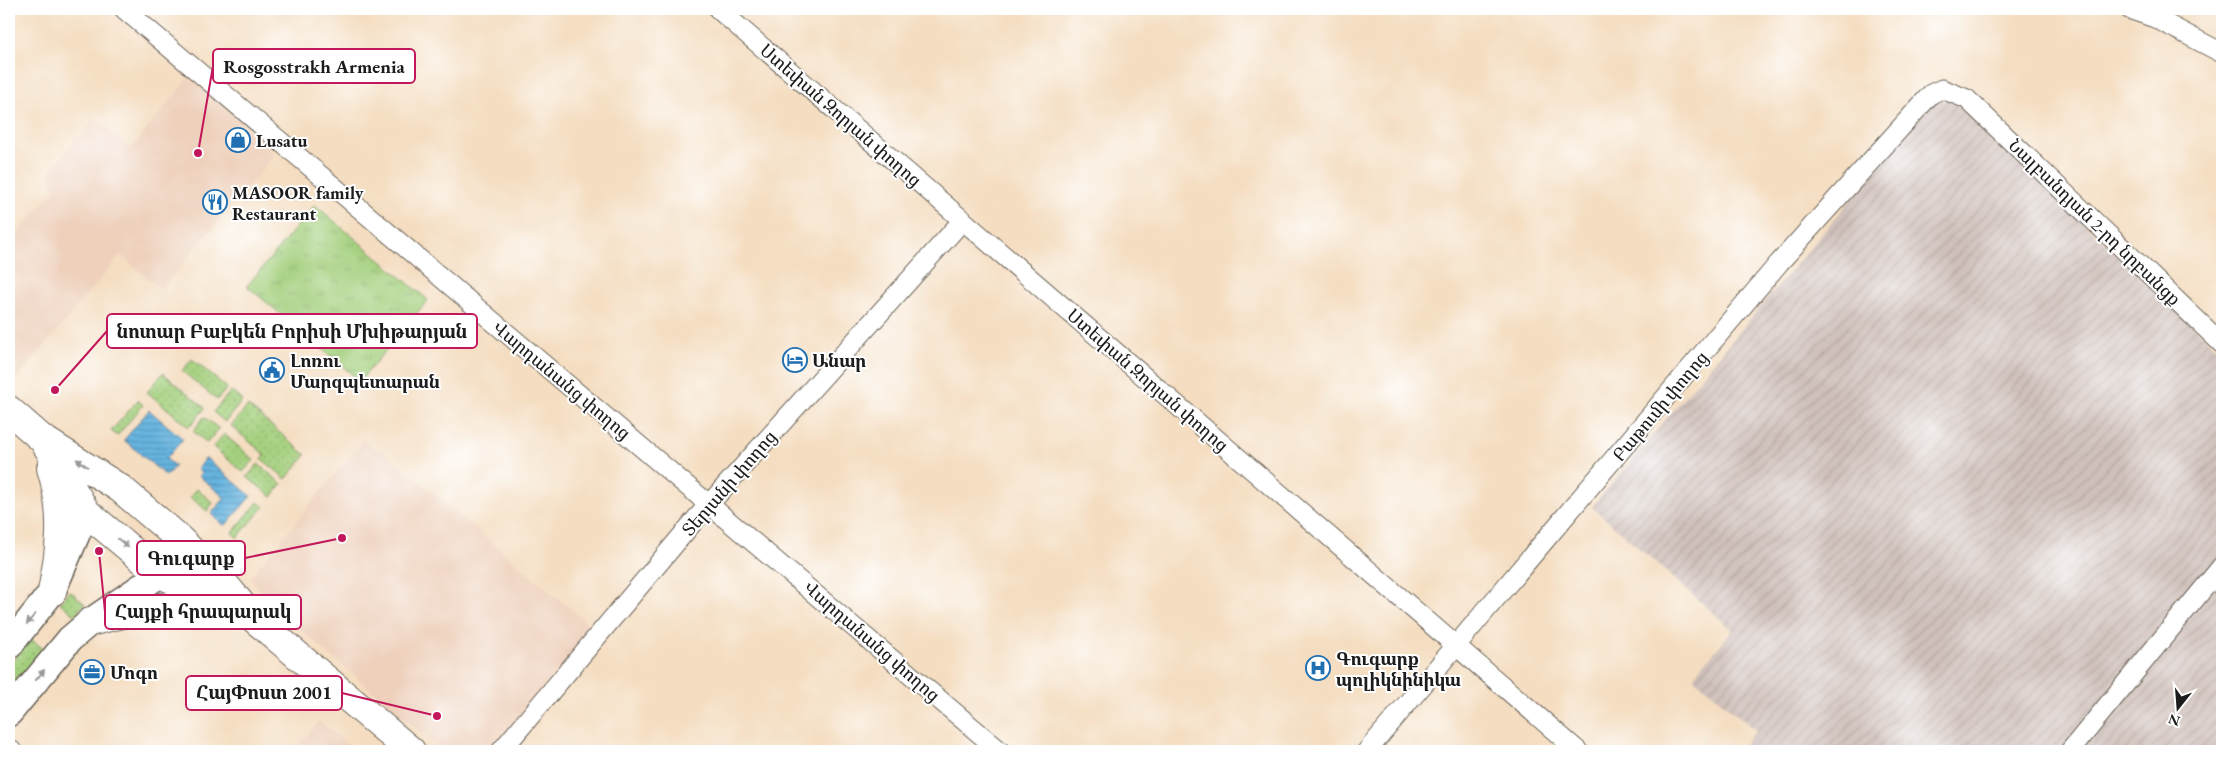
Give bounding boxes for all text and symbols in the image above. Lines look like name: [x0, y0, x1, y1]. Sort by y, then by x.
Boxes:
street label: Ստեփան Զորյան փողոց: [755, 39, 927, 191]
callout: Rosgosstrakh Armenia: [213, 49, 415, 83]
text: Rosgosstrakh Armenia: [223, 54, 406, 79]
shop icon: Lusatu: [225, 127, 251, 153]
place label: Lusatu: [256, 129, 308, 152]
street label: Նալբանդյան 2-րդ նրբանցք: [2004, 134, 2186, 310]
place label: MASOOR family Restaurant: [232, 181, 364, 225]
restaurant icon: MASOOR family Restaurant: [202, 189, 228, 215]
street label: Ստեփան Զորյան փողոց: [1062, 304, 1234, 456]
callout: նոտար Բաբկեն Բորիսի Մխիթարյան: [107, 314, 477, 348]
street label: Վարդանանց փողոց: [488, 316, 636, 444]
text: նոտար Բաբկեն Բորիսի Մխիթարյան: [117, 319, 467, 344]
street label: Բաթումի փողոց: [1607, 346, 1713, 466]
hotel icon: Անար: [782, 347, 808, 373]
place label: Լոռու Մարզպետարան: [290, 349, 440, 393]
place label: Անար: [812, 349, 866, 372]
public building icon: Լոռու Մարզպետարան: [259, 357, 285, 383]
street label: Տերյանի փողոց: [677, 425, 781, 541]
one-way arrow: [75, 458, 89, 468]
one-way arrow: [117, 537, 129, 548]
callout: Գուգարք: [137, 541, 245, 575]
text: Գուգարք: [147, 546, 235, 571]
street label: Վարդանանց փողոց: [799, 576, 945, 706]
callout: Հայքի հրապարակ: [105, 595, 301, 629]
text: Հայքի հրապարակ: [115, 599, 291, 624]
one-way arrow: [26, 613, 37, 626]
place label: Գուգարք պոլիկնինիկա: [1336, 647, 1461, 691]
hospital icon: Գուգարք պոլիկնինիկա: [1305, 655, 1331, 681]
office icon: Մոգո: [79, 659, 105, 685]
place label: Մոգո: [110, 661, 158, 684]
one-way arrow: [34, 669, 45, 681]
callout: ՀայՓոստ 2001: [186, 676, 342, 710]
text: ՀայՓոստ 2001: [196, 680, 332, 705]
north arrow: [2154, 682, 2204, 732]
text: N: [2166, 710, 2182, 731]

